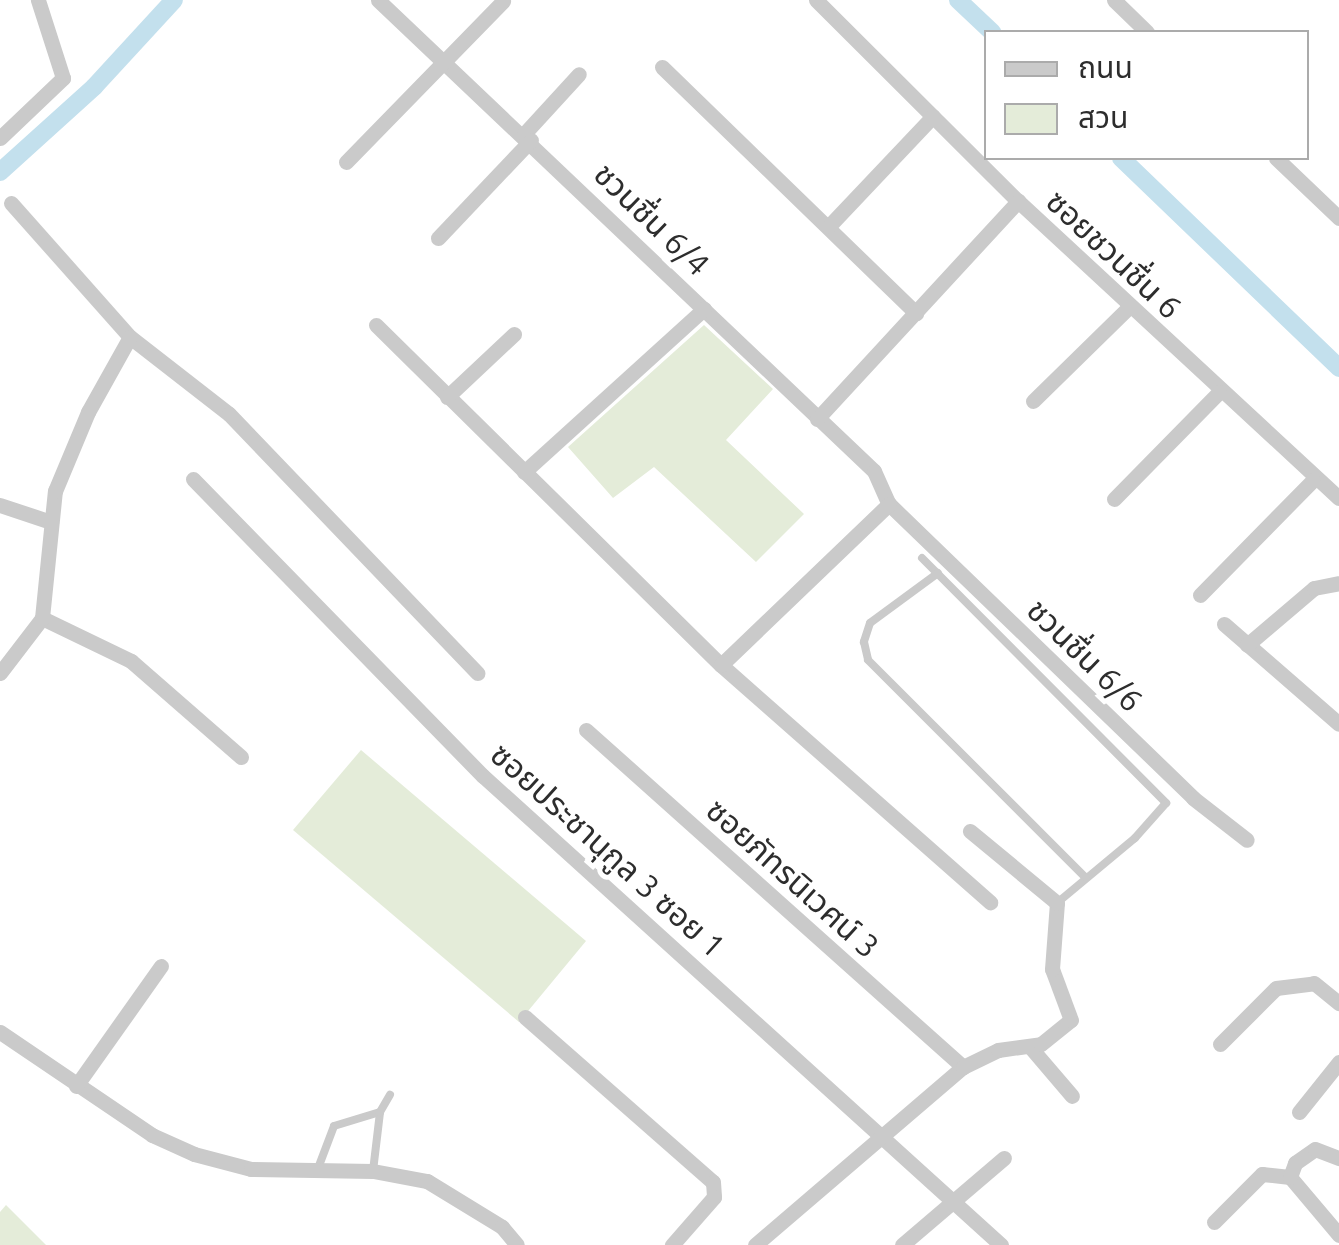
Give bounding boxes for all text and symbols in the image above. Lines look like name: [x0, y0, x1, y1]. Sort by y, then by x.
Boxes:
legend: [984, 30, 1309, 160]
text: ถนน: [1078, 50, 1133, 84]
text: สวน: [1078, 100, 1128, 134]
street label: ชวนชื่น 6/4: [586, 155, 718, 283]
street label: ซอยชวนชื่น 6: [1038, 182, 1190, 326]
street label: ชวนชื่น 6/6: [1019, 591, 1151, 719]
street label: ซอยประชานุกูล 3 ซอย 1: [483, 735, 733, 965]
street label: ซอยภัทรนิเวศน์ 3: [699, 790, 887, 966]

